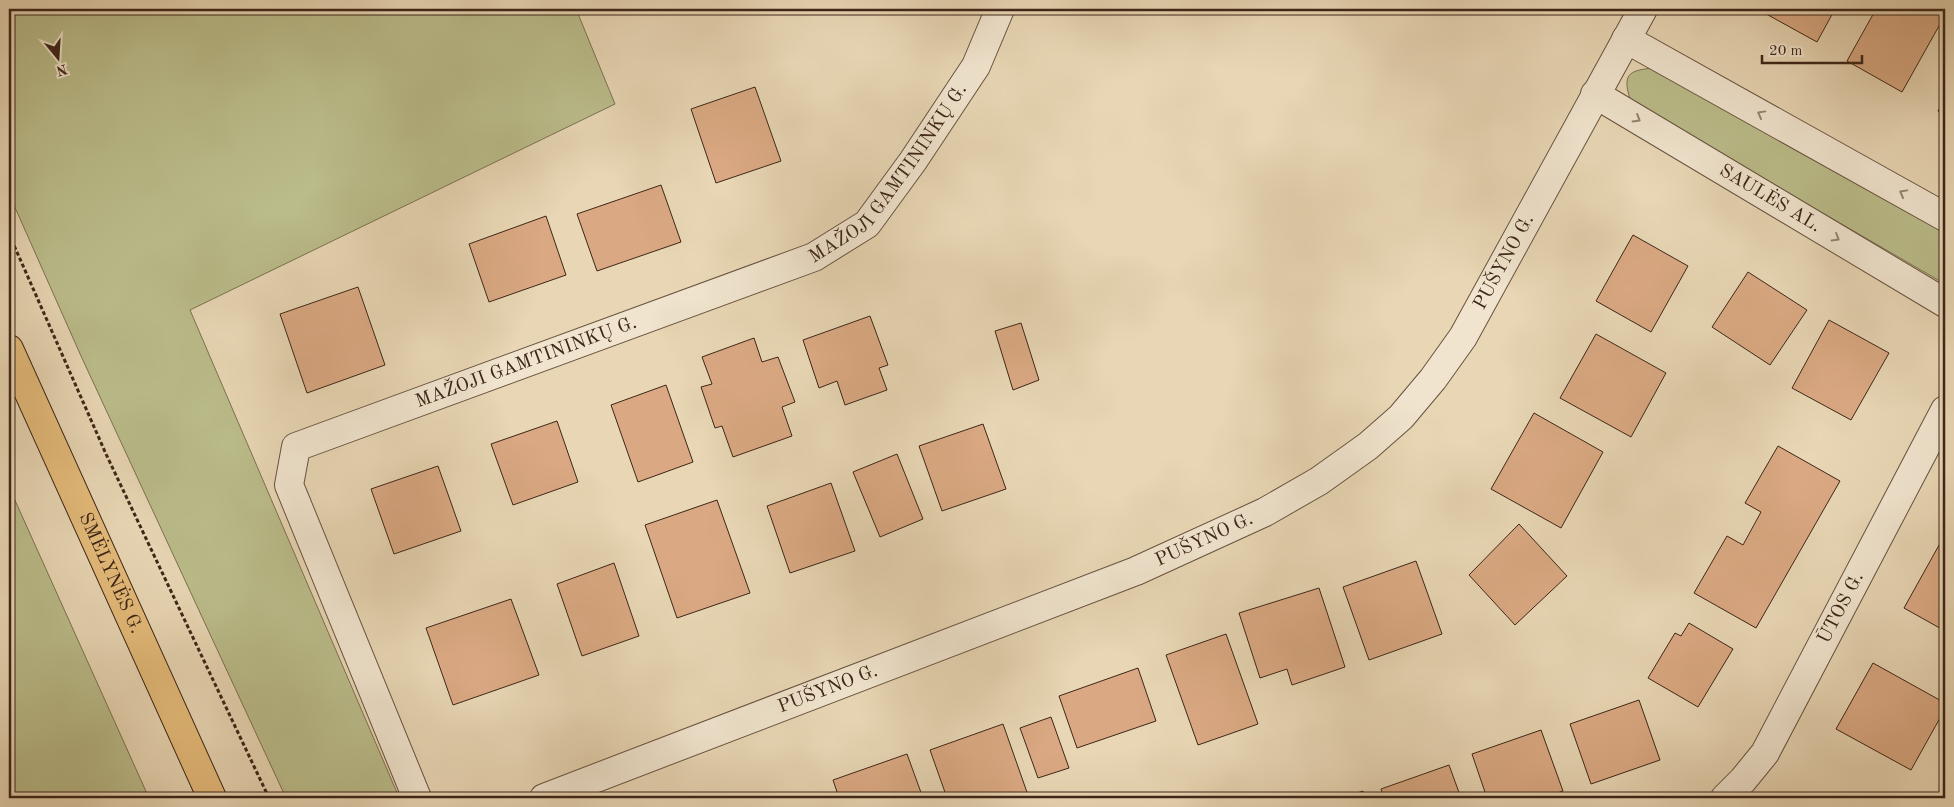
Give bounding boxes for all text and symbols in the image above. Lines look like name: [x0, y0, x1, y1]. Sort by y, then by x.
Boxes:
north arrow: [32, 32, 82, 82]
scale bar: [1762, 32, 1862, 64]
text: 20 m: [1769, 44, 1803, 59]
text: N: [54, 61, 69, 78]
street label: MAŽOJI GAMTININKŲ G.: [806, 81, 971, 267]
one-way arrow: [1757, 111, 1766, 121]
one-way arrow: [1631, 112, 1640, 122]
street label: SAULĖS AL.: [1716, 161, 1824, 236]
one-way arrow: [1899, 190, 1908, 200]
street label: PUŠYNO G.: [1470, 211, 1538, 313]
one-way arrow: [1831, 232, 1840, 242]
street label: MAŽOJI GAMTININKŲ G.: [413, 313, 639, 412]
street label: PUŠYNO G.: [1152, 509, 1256, 570]
street label: SMĖLYNĖS G.: [75, 510, 146, 636]
street label: ŪTOS G.: [1812, 569, 1868, 647]
street label: PUŠYNO G.: [775, 661, 880, 717]

